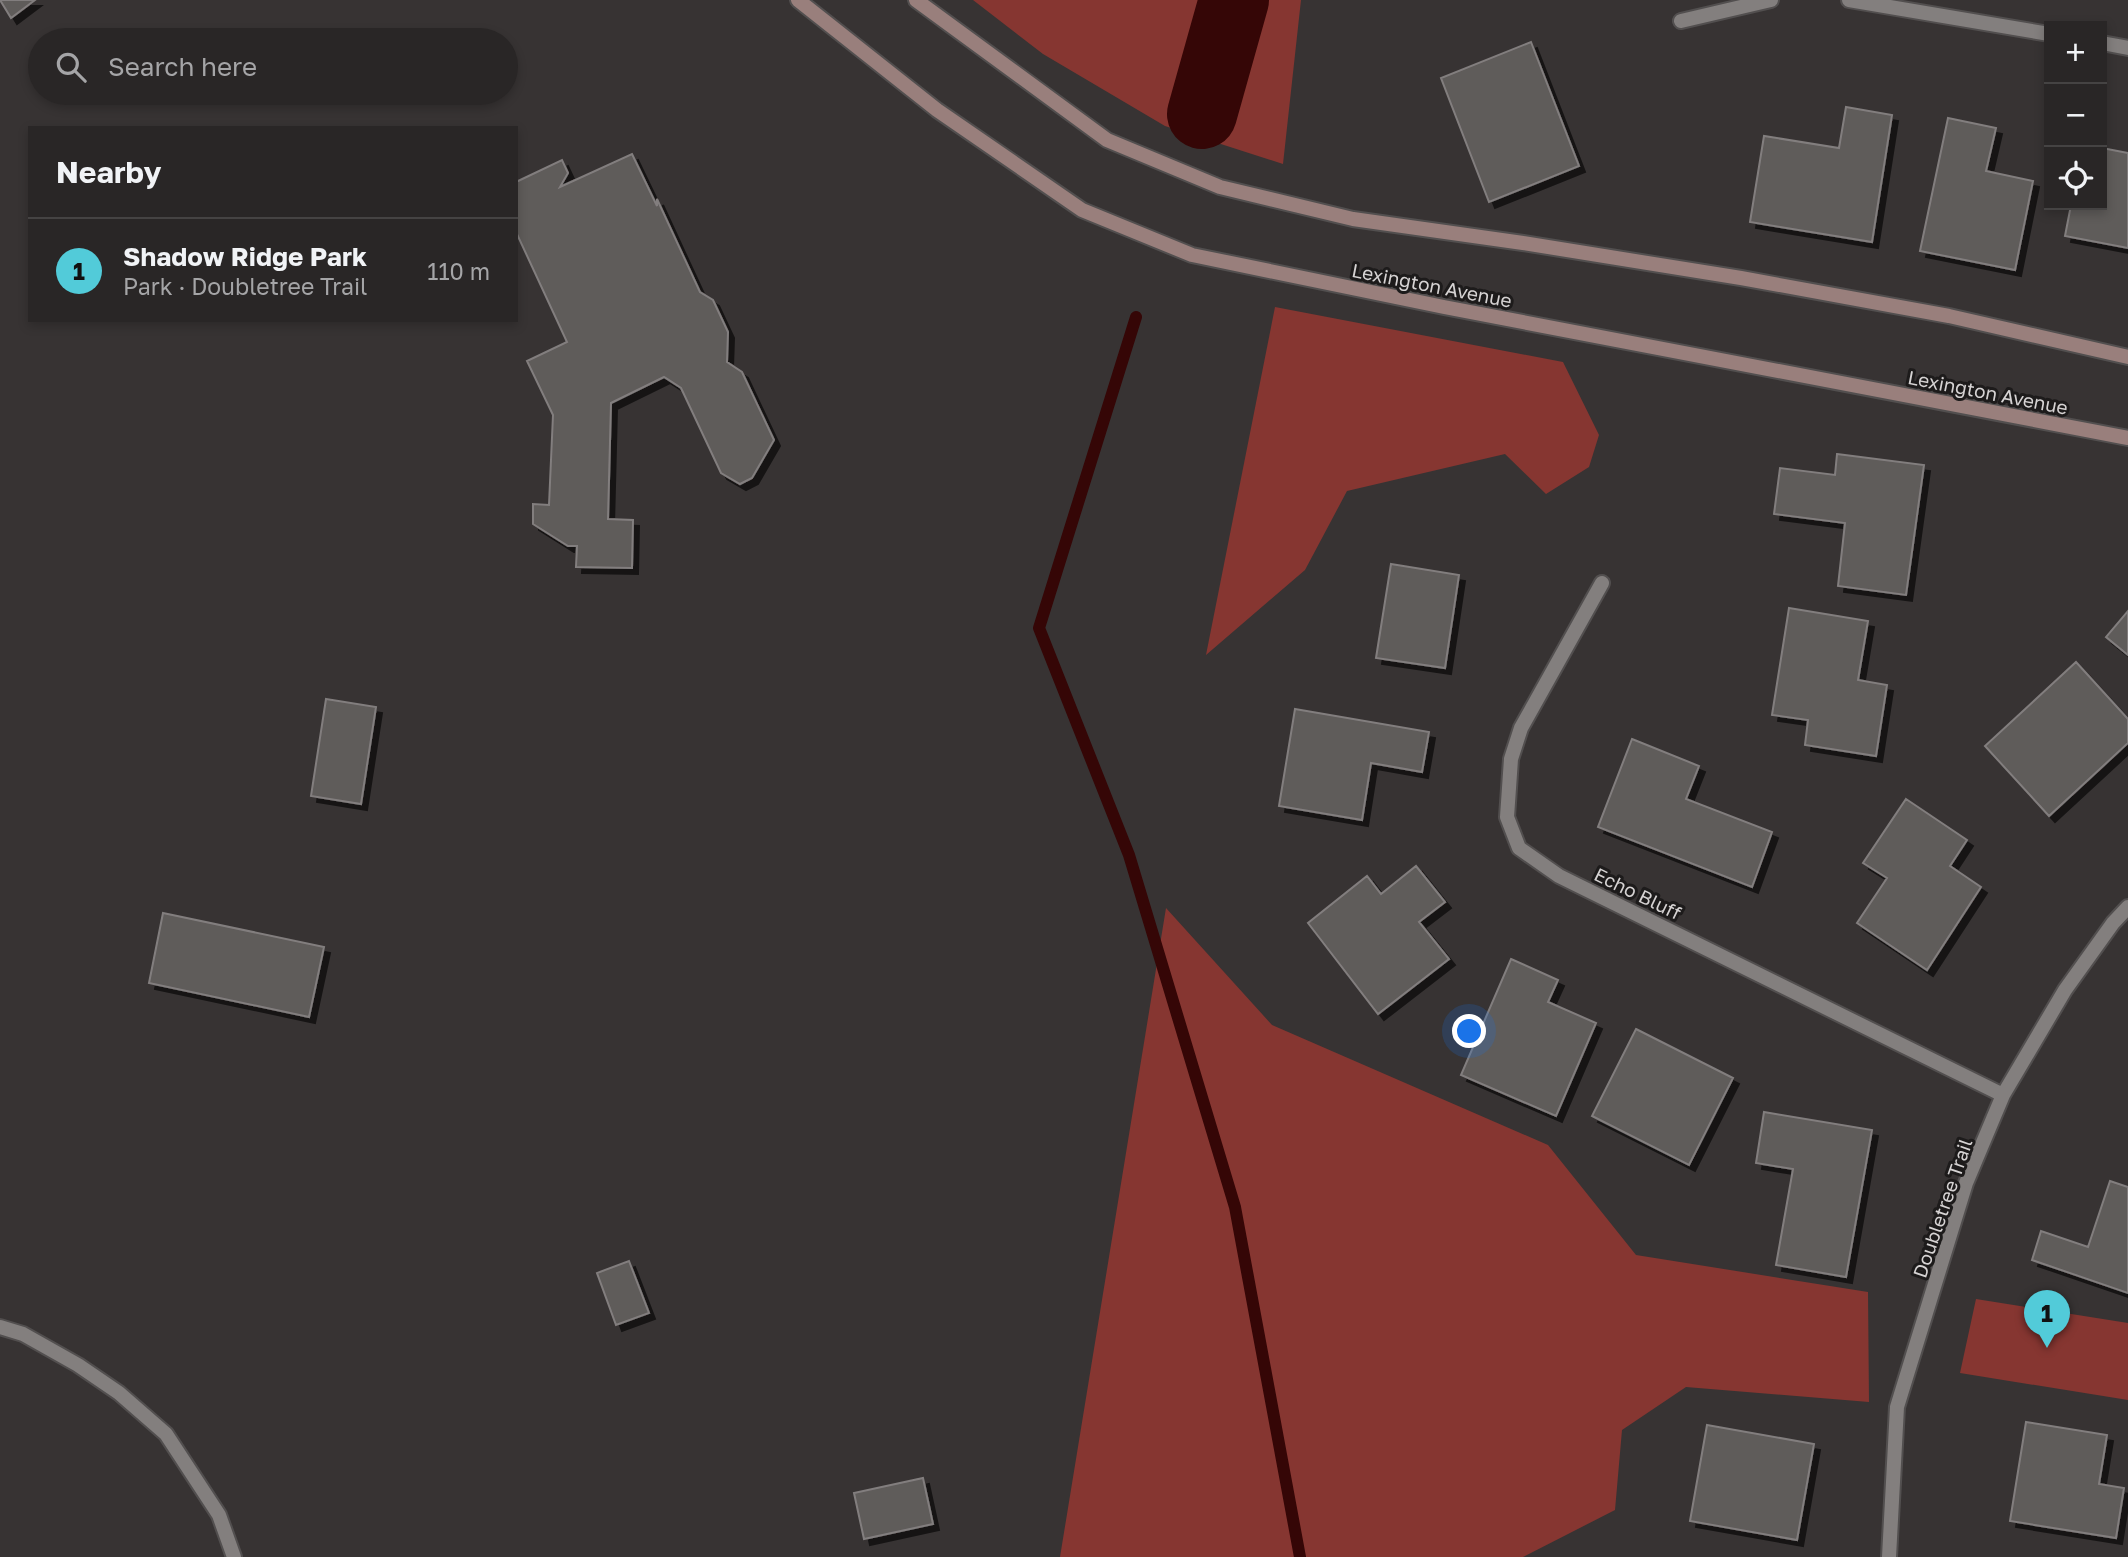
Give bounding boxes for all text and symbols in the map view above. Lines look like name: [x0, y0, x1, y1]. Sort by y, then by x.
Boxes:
map controls: [2044, 21, 2107, 210]
button: +: [2044, 21, 2107, 84]
search box: [28, 28, 518, 105]
icon: search: [52, 48, 90, 86]
text: Search here: [108, 51, 257, 82]
button: −: [2044, 84, 2107, 147]
button: locate: [2044, 147, 2107, 210]
text: Nearby: [56, 154, 161, 190]
text: Shadow Ridge Park: [123, 241, 367, 272]
text: 1: [73, 257, 85, 285]
text: 110 m: [427, 257, 490, 285]
street label: Lexington Avenue: [1350, 258, 1514, 312]
text: Park · Doubletree Trail: [123, 272, 367, 300]
street label: Lexington Avenue: [1906, 365, 2070, 419]
street label: Echo Bluff: [1591, 862, 1685, 924]
your location: [1452, 1014, 1486, 1048]
street label: Doubletree Trail: [1907, 1135, 1977, 1281]
pin: 1: [2024, 1290, 2070, 1348]

